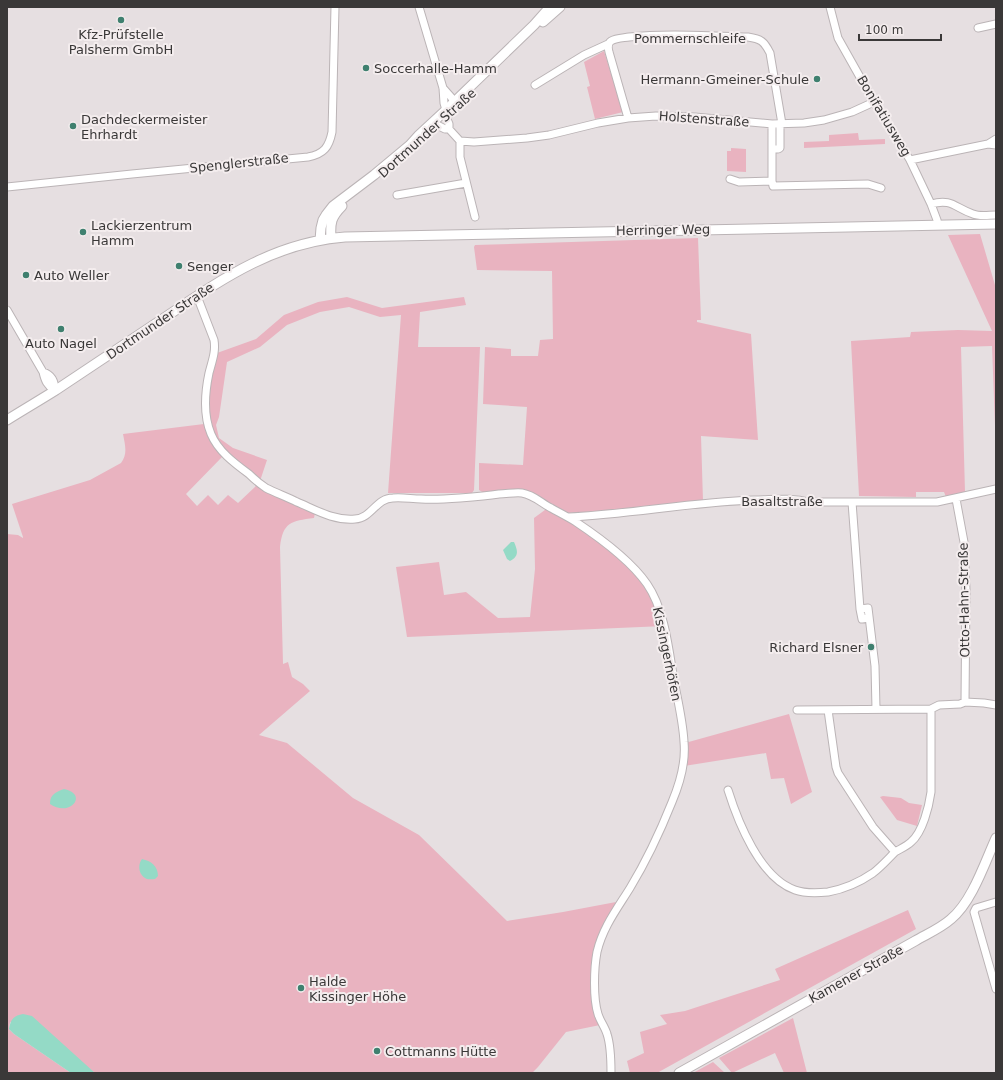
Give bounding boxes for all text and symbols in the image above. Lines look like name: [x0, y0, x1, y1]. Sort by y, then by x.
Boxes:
marker: Kfz-Prüfstelle Palsherm GmbH: [116, 15, 126, 25]
scale bar: [859, 16, 941, 42]
text: 100 m: [865, 23, 903, 37]
place label: Kfz-Prüfstelle Palsherm GmbH: [69, 27, 173, 57]
street label: Pommernschleife: [634, 31, 746, 46]
place label: Soccerhalle-Hamm: [374, 61, 497, 76]
marker: Soccerhalle-Hamm: [361, 63, 371, 73]
place label: Hermann-Gmeiner-Schule: [641, 72, 809, 87]
street label: Bonifatiusweg: [854, 73, 914, 159]
marker: Hermann-Gmeiner-Schule: [812, 74, 822, 84]
street label: Dortmunder Straße: [375, 85, 479, 181]
street label: Holstenstraße: [658, 108, 750, 130]
place label: Dachdeckermeister Ehrhardt: [81, 112, 208, 142]
marker: Dachdeckermeister Ehrhardt: [68, 121, 78, 131]
street label: Spenglerstraße: [189, 150, 289, 176]
place label: Lackierzentrum Hamm: [91, 218, 192, 248]
street label: Herringer Weg: [616, 222, 710, 238]
marker: Lackierzentrum Hamm: [78, 227, 88, 237]
place label: Senger: [187, 259, 234, 274]
marker: Senger: [174, 261, 184, 271]
place label: Auto Weller: [34, 268, 110, 283]
marker: Auto Weller: [21, 270, 31, 280]
street label: Dortmunder Straße: [104, 280, 216, 362]
marker: Auto Nagel: [56, 324, 66, 334]
place label: Auto Nagel: [25, 336, 97, 351]
street label: Basaltstraße: [741, 494, 823, 509]
street label: Otto-Hahn-Straße: [955, 542, 973, 658]
street label: Kissingerhöfen: [650, 606, 684, 702]
place label: Richard Elsner: [769, 640, 864, 655]
marker: Richard Elsner: [866, 642, 876, 652]
street label: Kamener Straße: [806, 942, 906, 1006]
place label: Halde Kissinger Höhe: [309, 974, 406, 1004]
marker: Halde Kissinger Höhe: [296, 983, 306, 993]
place label: Cottmanns Hütte: [385, 1044, 496, 1059]
marker: Cottmanns Hütte: [372, 1046, 382, 1056]

